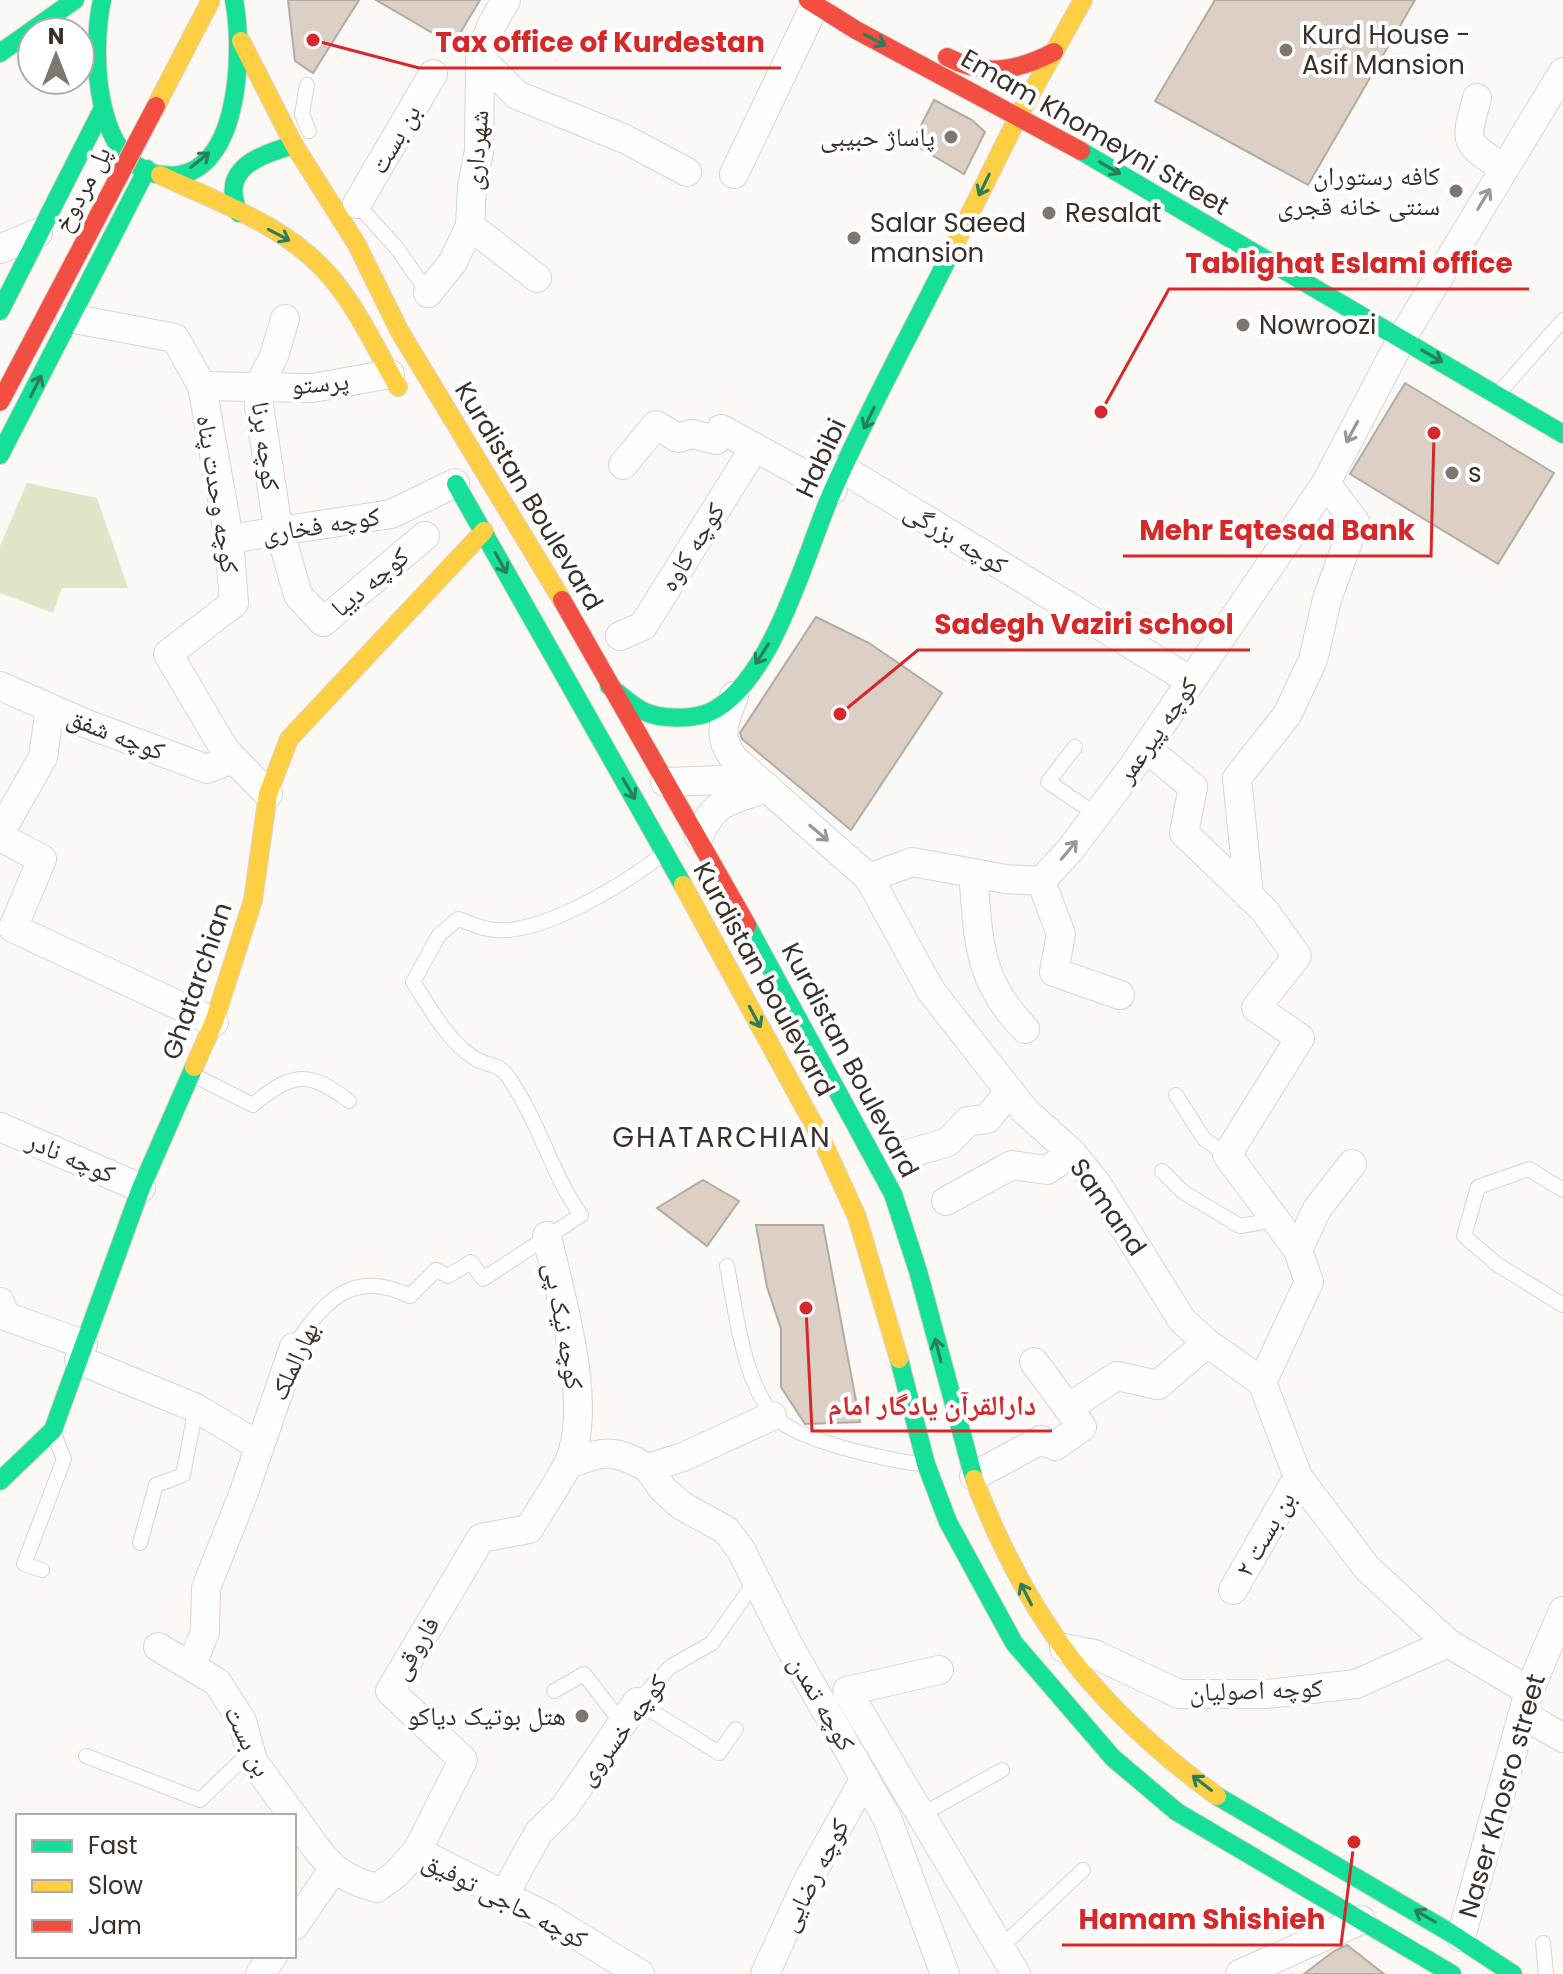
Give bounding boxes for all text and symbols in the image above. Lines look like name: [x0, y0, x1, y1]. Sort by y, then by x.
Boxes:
north arrow: [16, 16, 96, 96]
callout: Tax office of Kurdestan: [419, 16, 781, 68]
place label: Kurd House - Asif Mansion: [1302, 17, 1471, 83]
text: N: [48, 21, 64, 52]
text: Tax office of Kurdestan: [435, 23, 765, 62]
one-way arrow: [862, 32, 886, 48]
street label: Emam Khomeyni Street: [954, 40, 1236, 224]
marker: Kurd House - Asif Mansion: [1277, 41, 1295, 59]
street label: بن بست: [361, 98, 429, 180]
street label: شهرداری: [455, 108, 497, 192]
place label: پاساژ حبیبی: [820, 119, 935, 155]
marker: پاساژ حبیبی: [942, 128, 960, 146]
street label: پل مردوخ: [44, 139, 120, 239]
one-way arrow: [189, 151, 210, 169]
place label: کافه رستوران سنتی خانه قجری: [1277, 158, 1440, 224]
one-way arrow: [1099, 161, 1122, 177]
one-way arrow: [976, 172, 991, 196]
marker: کافه رستوران سنتی خانه قجری: [1447, 182, 1465, 200]
one-way arrow: [1476, 188, 1492, 211]
place label: Resalat: [1065, 195, 1162, 231]
marker: Resalat: [1040, 204, 1058, 222]
place label: Salar Saeed mansion: [870, 205, 1026, 271]
one-way arrow: [267, 227, 291, 243]
marker: Salar Saeed mansion: [845, 229, 863, 247]
callout: Tablighat Eslami office: [1169, 237, 1529, 289]
text: Tablighat Eslami office: [1185, 244, 1513, 283]
place label: Nowroozi: [1259, 307, 1376, 343]
marker: Nowroozi: [1234, 316, 1252, 334]
one-way arrow: [1420, 348, 1443, 364]
street label: پرستو: [290, 363, 350, 403]
one-way arrow: [28, 374, 44, 398]
street label: Kurdistan Boulevard: [446, 375, 612, 617]
street label: کوچه برنا: [243, 399, 289, 493]
one-way arrow: [860, 405, 876, 429]
street label: کوچه وحدت پناه: [188, 412, 248, 576]
street label: Habibi: [787, 413, 855, 503]
one-way arrow: [1344, 420, 1360, 444]
place label: s: [1468, 455, 1482, 491]
marker: s: [1443, 464, 1461, 482]
street label: کوچه بزرگی: [898, 493, 1015, 583]
street label: کوچه کاوه: [651, 496, 733, 598]
street label: کوچه فخاری: [259, 498, 383, 552]
callout: Mehr Eqtesad Bank: [1123, 504, 1431, 556]
text: Mehr Eqtesad Bank: [1139, 511, 1416, 550]
street label: کوچه دیبا: [323, 538, 417, 625]
one-way arrow: [494, 550, 510, 574]
callout: Sadegh Vaziri school: [918, 598, 1250, 650]
text: Sadegh Vaziri school: [934, 605, 1234, 644]
one-way arrow: [754, 642, 770, 665]
street label: کوچه پیرعمر: [1107, 670, 1207, 791]
street label: کوچه شفق: [62, 699, 170, 769]
one-way arrow: [621, 777, 637, 800]
one-way arrow: [809, 824, 829, 842]
one-way arrow: [1060, 840, 1078, 861]
street label: Kurdistan boulevard: [685, 855, 843, 1103]
street label: Ghatarchian: [153, 898, 241, 1064]
street label: Kurdistan Boulevard: [773, 936, 927, 1184]
one-way arrow: [748, 1004, 764, 1028]
district label: GHATARCHIAN: [612, 1118, 832, 1157]
street label: کوچه نادر: [20, 1122, 121, 1192]
street label: Samand: [1061, 1151, 1155, 1263]
street label: کوچه نیک پی: [535, 1260, 593, 1393]
street label: بهارالملک: [260, 1316, 328, 1406]
one-way arrow: [930, 1338, 945, 1364]
callout: دارالقرآن یادگار امام: [812, 1379, 1052, 1431]
text: دارالقرآن یادگار امام: [828, 1386, 1036, 1425]
street label: بن بست ۲: [1226, 1484, 1304, 1584]
one-way arrow: [1018, 1583, 1033, 1606]
street label: فاروقی: [382, 1609, 448, 1687]
street label: کوچه تمدن: [780, 1648, 864, 1758]
street label: کوچه خسروی: [568, 1667, 676, 1793]
street label: کوچه اصولیان: [1189, 1670, 1324, 1710]
street label: Naser Khosro street: [1450, 1670, 1554, 1922]
place label: هتل بوتیک دیاکو: [407, 1698, 566, 1734]
street label: بن بست: [215, 1699, 281, 1783]
marker: هتل بوتیک دیاکو: [573, 1707, 591, 1725]
one-way arrow: [1192, 1774, 1213, 1791]
street label: کوچه رضایی: [770, 1812, 858, 1938]
legend: [16, 1814, 296, 1958]
text: Fast: [88, 1829, 138, 1862]
street label: کوچه حاجی توفیق: [416, 1843, 594, 1957]
text: Slow: [88, 1869, 143, 1902]
callout: Hamam Shishieh: [1062, 1893, 1341, 1945]
text: Hamam Shishieh: [1079, 1900, 1325, 1939]
one-way arrow: [1414, 1907, 1437, 1923]
text: Jam: [88, 1909, 142, 1942]

